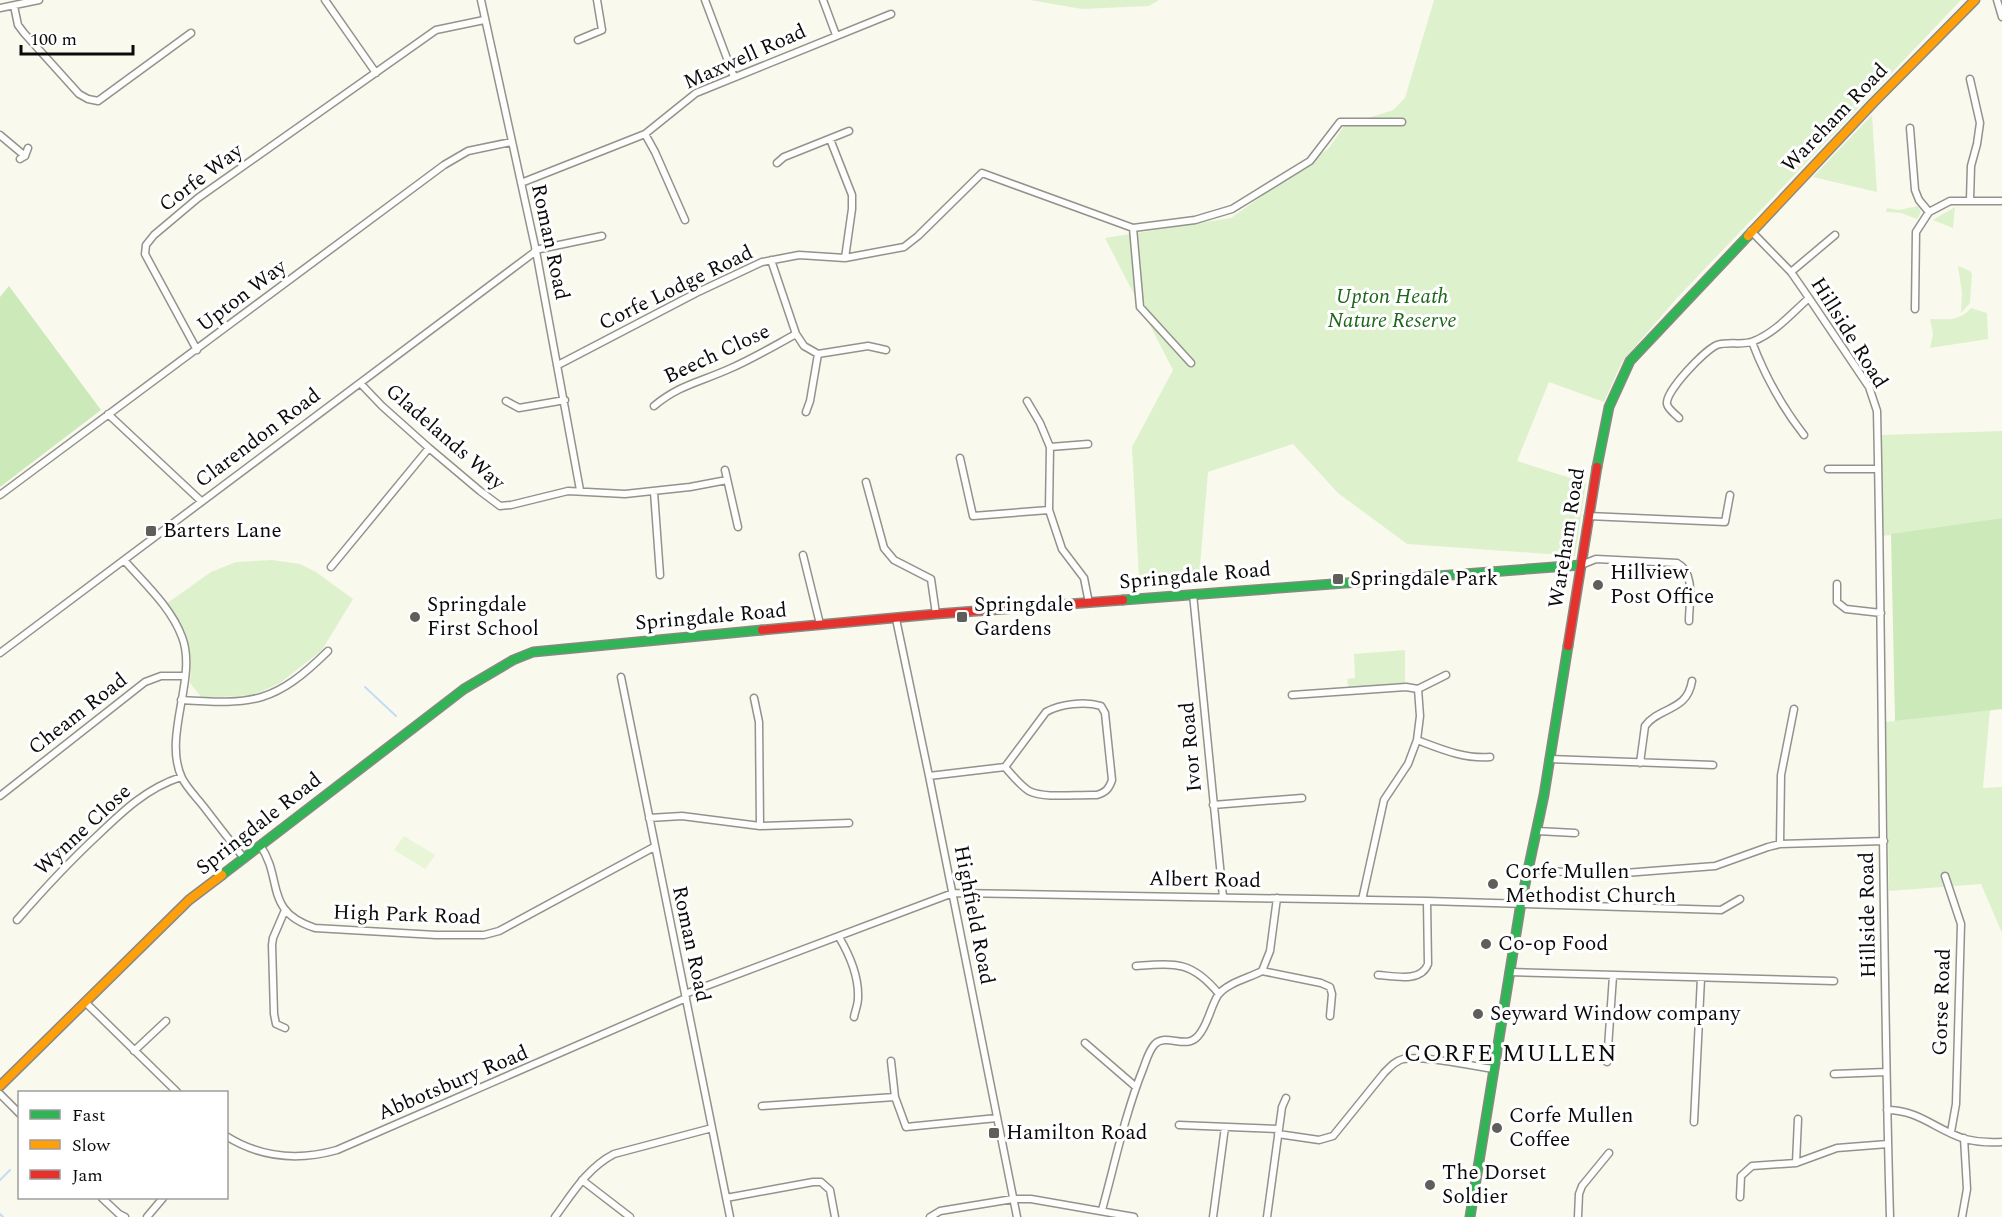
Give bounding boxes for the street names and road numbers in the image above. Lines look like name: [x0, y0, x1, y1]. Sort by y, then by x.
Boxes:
street label: Maxwell Road: [678, 16, 812, 98]
street label: Wareham Road: [1774, 56, 1896, 180]
street label: Corfe Way: [152, 135, 251, 220]
street label: Roman Road: [522, 181, 578, 303]
street label: Corfe Lodge Road: [593, 237, 759, 339]
street label: Upton Way: [190, 251, 294, 340]
street label: Hillside Road: [1802, 271, 1896, 395]
street label: Beech Close: [659, 315, 775, 393]
street label: Gladelands Way: [378, 376, 513, 499]
street label: Clarendon Road: [188, 380, 328, 496]
street label: Wareham Road: [1540, 465, 1594, 611]
street label: Springdale Road: [1118, 553, 1272, 599]
street label: Springdale Road: [634, 594, 788, 640]
street label: Cheam Road: [21, 665, 135, 763]
street label: Ivor Road: [1171, 701, 1211, 793]
street label: Springdale Road: [189, 765, 329, 883]
street label: Wynne Close: [27, 777, 139, 883]
street label: Highfield Road: [945, 843, 1003, 987]
street label: Hillside Road: [1851, 852, 1885, 978]
street label: Albert Road: [1149, 863, 1261, 897]
street label: Roman Road: [663, 883, 719, 1005]
street label: High Park Road: [332, 896, 482, 934]
street label: Gorse Road: [1924, 948, 1960, 1056]
street label: Abbotsbury Road: [373, 1037, 533, 1129]

